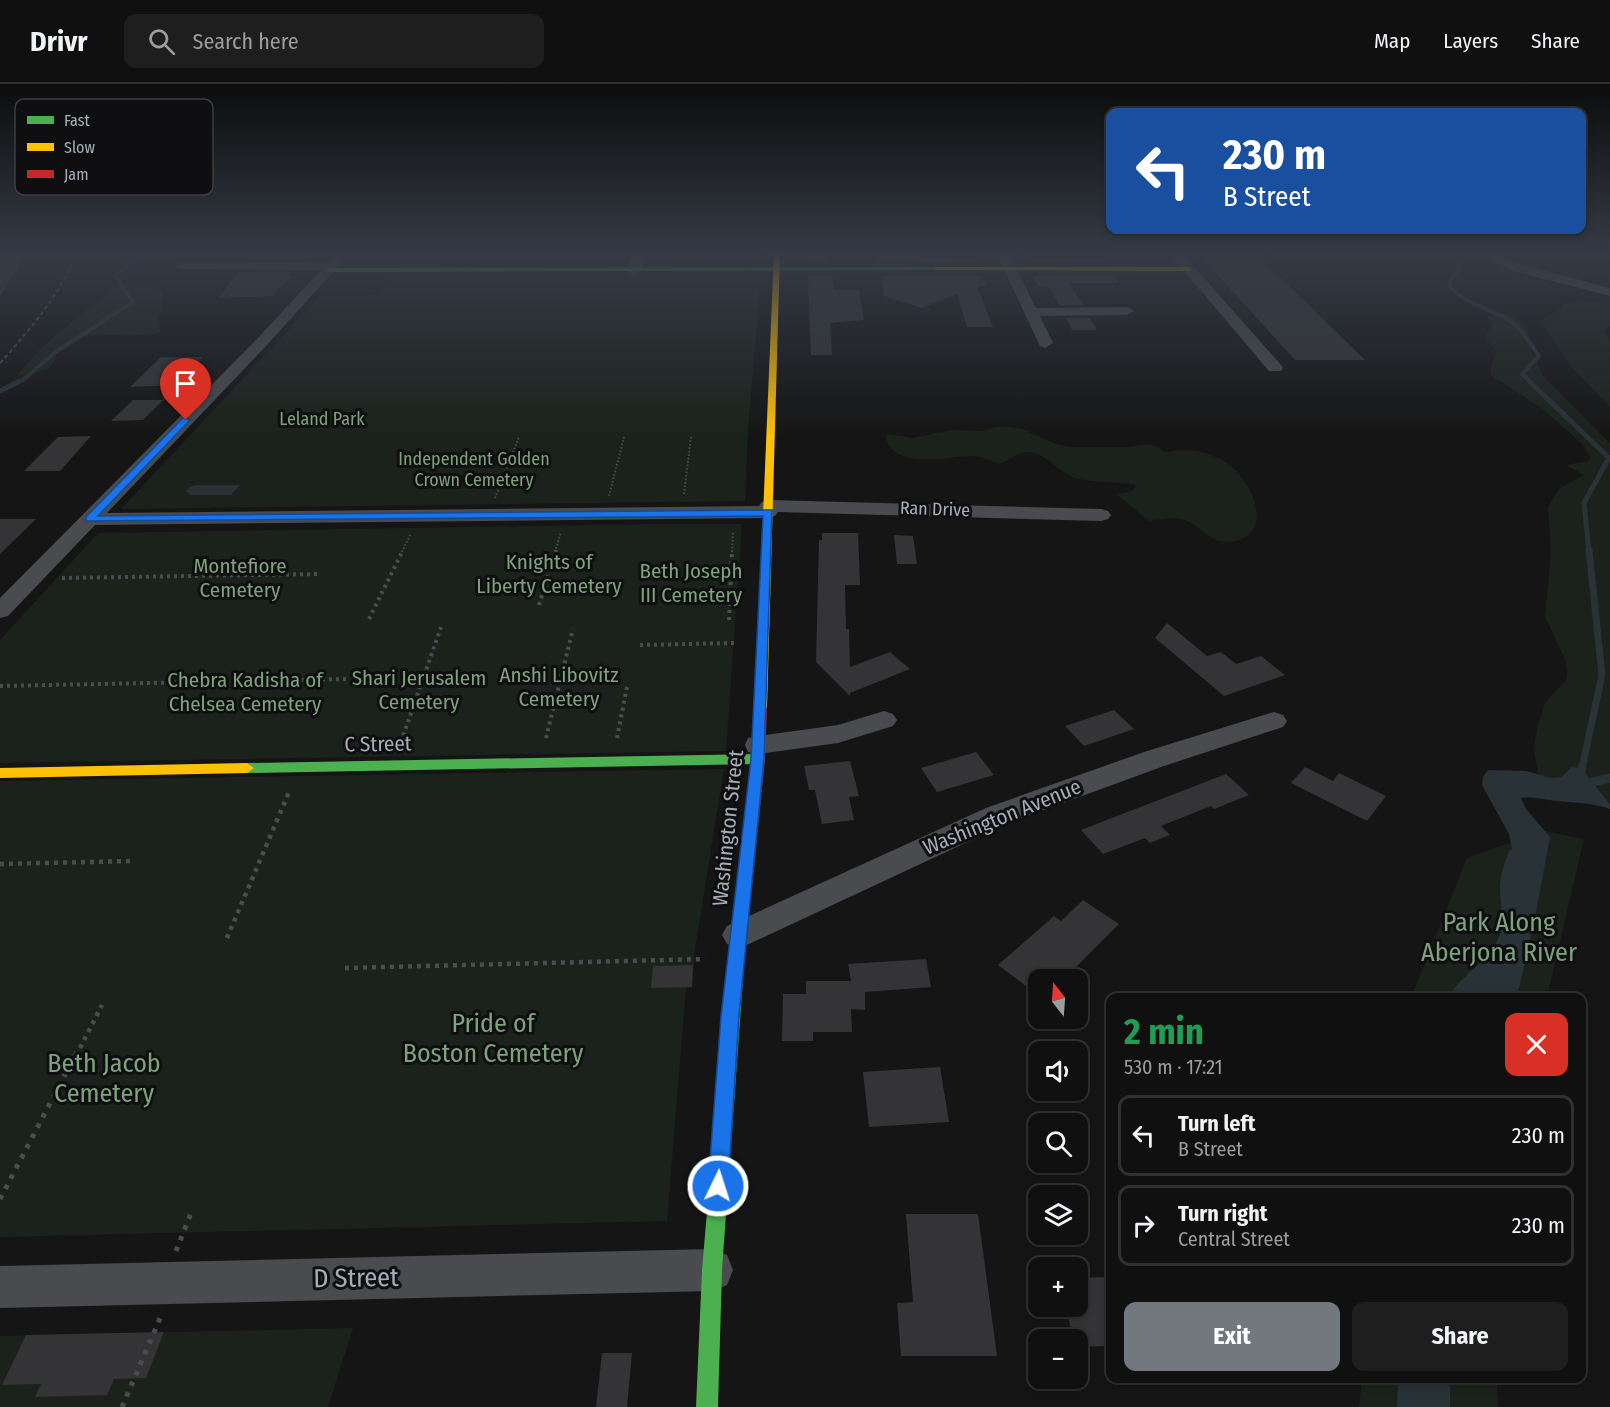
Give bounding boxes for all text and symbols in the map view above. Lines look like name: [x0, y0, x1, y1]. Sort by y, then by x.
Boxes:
search box: [124, 14, 544, 68]
text: Drivr: [30, 25, 88, 58]
icon: search: [145, 25, 178, 58]
text: Search here: [193, 28, 299, 55]
text: Map: [1374, 28, 1410, 54]
text: Layers: [1443, 28, 1498, 54]
text: Share: [1531, 28, 1580, 54]
legend: [15, 99, 213, 195]
text: Fast: [64, 111, 91, 130]
text: 230 m: [1223, 130, 1326, 180]
icon: left: [1124, 132, 1202, 210]
text: Slow: [64, 138, 95, 157]
text: Jam: [64, 165, 89, 184]
text: B Street: [1223, 181, 1311, 213]
pin: [160, 358, 211, 420]
icon: arrive: [169, 367, 202, 400]
park label: Leland Park: [279, 408, 365, 430]
park label: Independent Golden Crown Cemetery: [398, 448, 550, 491]
street label: Ran Drive: [899, 497, 971, 521]
park label: Knights of Liberty Cemetery: [476, 549, 622, 599]
park label: Montefiore Cemetery: [193, 553, 287, 603]
park label: Beth Joseph III Cemetery: [639, 558, 743, 608]
park label: Anshi Libovitz Cemetery: [500, 662, 618, 712]
park label: Shari Jerusalem Cemetery: [352, 665, 486, 715]
park label: Chebra Kadisha of Chelsea Cemetery: [167, 667, 324, 717]
street label: C Street: [344, 730, 412, 758]
street label: Washington Street: [707, 749, 749, 907]
street label: Washington Avenue: [919, 773, 1085, 861]
park label: Park Along Aberjona River: [1421, 907, 1577, 968]
north arrow: [1028, 969, 1088, 1029]
map controls: [1028, 969, 1088, 1389]
park label: Pride of Boston Cemetery: [403, 1008, 584, 1069]
text: 2 min: [1124, 1010, 1204, 1054]
button: close: [1505, 1013, 1568, 1076]
button: sound: [1028, 1041, 1088, 1101]
park label: Beth Jacob Cemetery: [47, 1048, 161, 1109]
text: 530 m · 17:21: [1124, 1055, 1223, 1079]
text: Turn left: [1178, 1110, 1256, 1137]
button: search: [1028, 1113, 1088, 1173]
icon: left: [1127, 1119, 1160, 1152]
text: 230 m: [1512, 1122, 1565, 1149]
text: B Street: [1178, 1137, 1243, 1161]
position arrow: [686, 1154, 750, 1218]
button: layers: [1028, 1185, 1088, 1245]
text: Turn right: [1178, 1200, 1267, 1227]
icon: right: [1127, 1209, 1160, 1242]
text: 230 m: [1512, 1212, 1565, 1239]
text: Central Street: [1178, 1227, 1290, 1251]
button: +: [1028, 1257, 1088, 1317]
street label: D Street: [313, 1262, 399, 1294]
button: Exit: [1124, 1302, 1340, 1371]
button: Share: [1352, 1302, 1568, 1371]
button: −: [1028, 1329, 1088, 1389]

